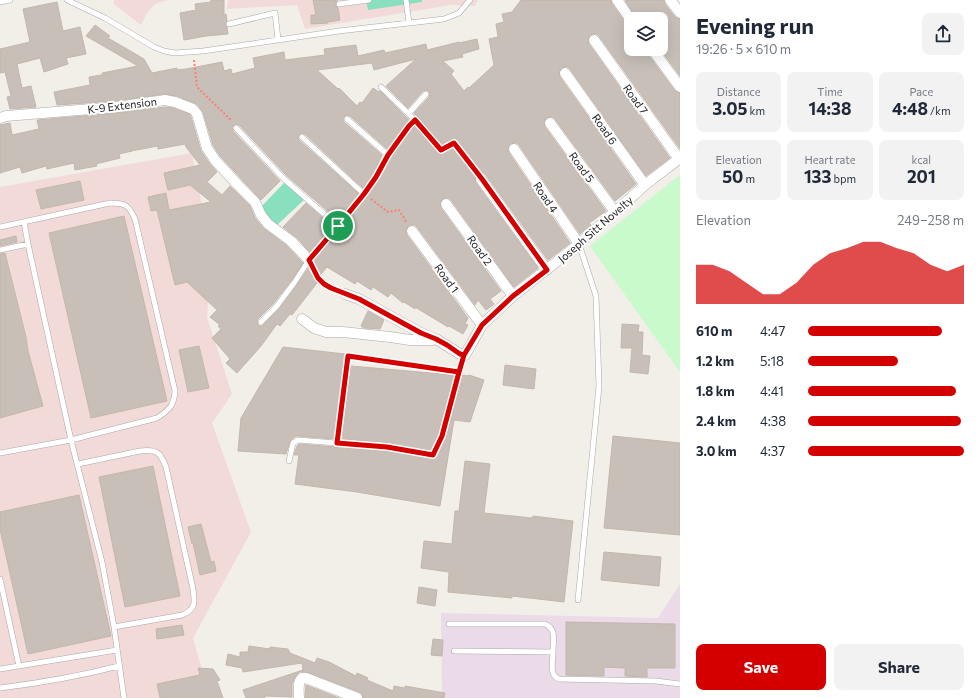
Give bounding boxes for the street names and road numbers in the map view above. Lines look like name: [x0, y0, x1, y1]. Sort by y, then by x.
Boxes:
street label: Road 7: [621, 82, 651, 117]
street label: K-9 Extension: [87, 94, 157, 116]
street label: Road 6: [590, 111, 620, 147]
street label: Road 5: [567, 149, 597, 185]
street label: Road 4: [531, 179, 561, 215]
street label: Joseph Sitt Novelty: [555, 193, 636, 266]
street label: Road 2: [465, 232, 495, 268]
street label: Road 1: [432, 261, 462, 295]

